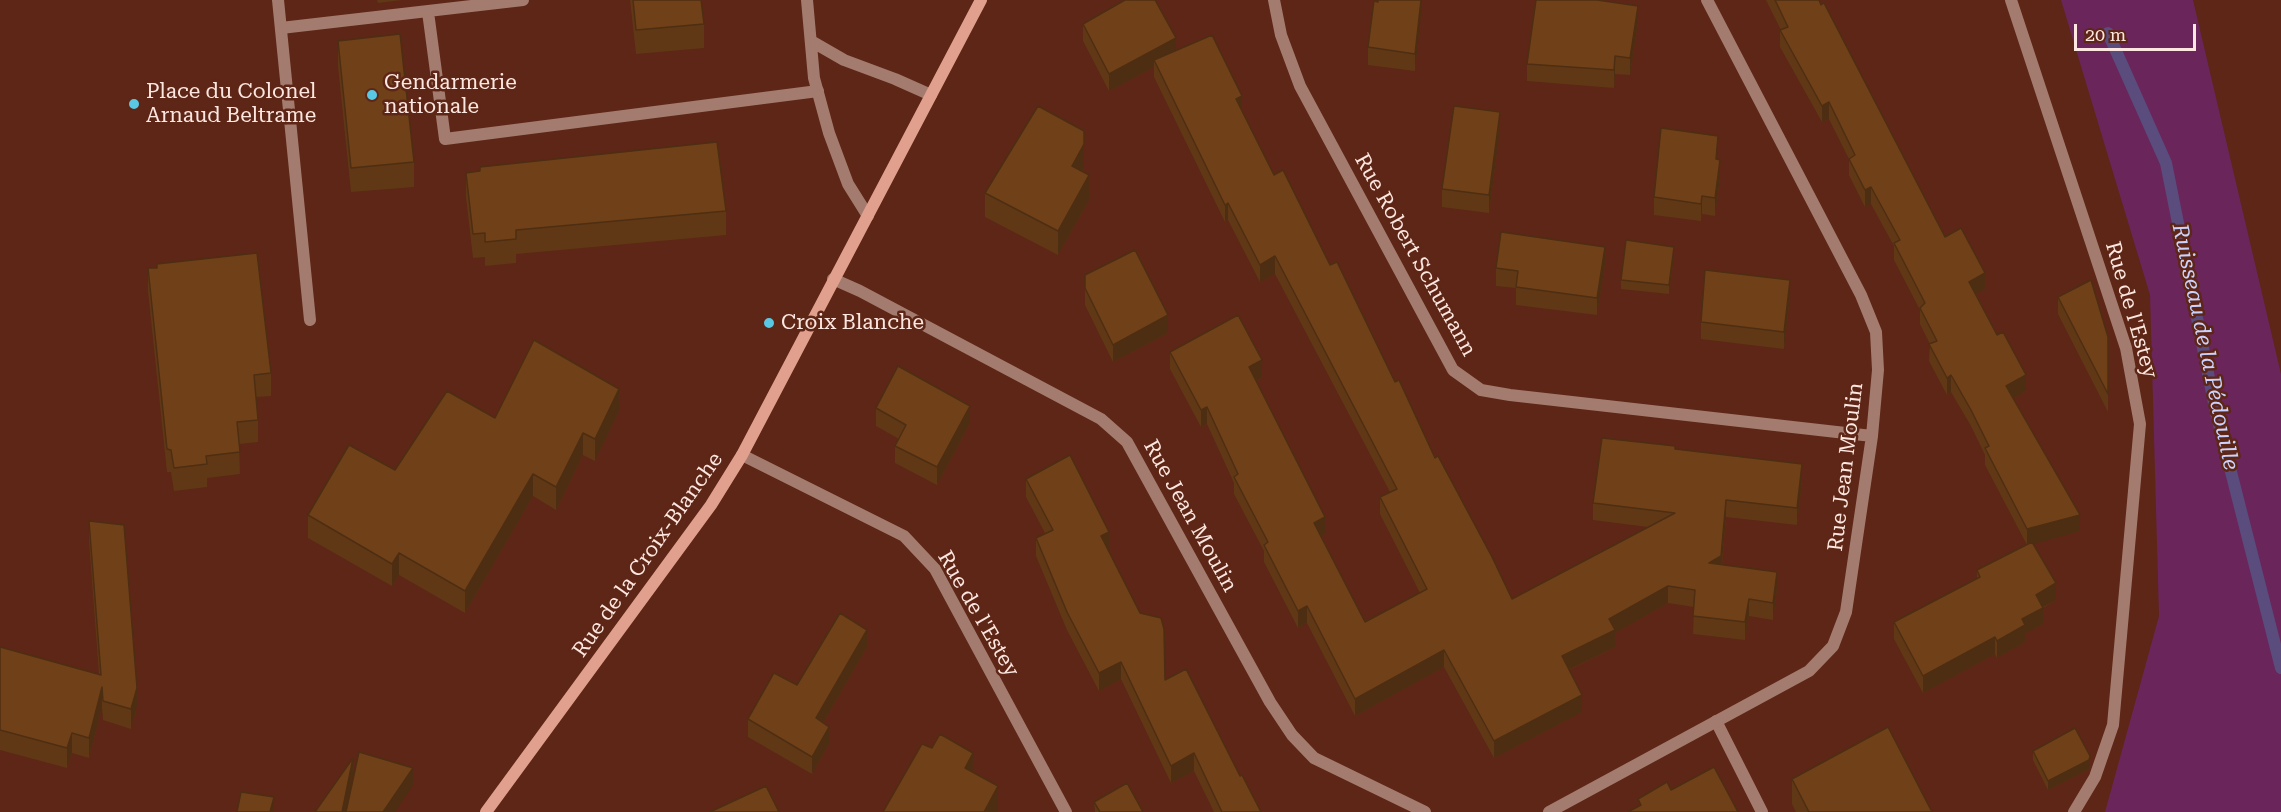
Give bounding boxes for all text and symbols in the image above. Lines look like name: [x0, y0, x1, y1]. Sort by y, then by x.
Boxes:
scale bar: [2077, 12, 2198, 50]
text: 20 m: [2085, 24, 2126, 45]
place label: Gendarmerie nationale: [384, 70, 517, 120]
place label: Place du Colonel Arnaud Beltrame: [146, 79, 316, 129]
marker: Gendarmerie nationale: [365, 88, 379, 102]
marker: Place du Colonel Arnaud Beltrame: [127, 97, 141, 111]
street label: Rue Robert Schumann: [1349, 149, 1481, 361]
water label: Ruisseau de la Pédouille: [2166, 221, 2244, 473]
street label: Rue de l'Estey: [2099, 239, 2163, 381]
place label: Croix Blanche: [781, 310, 924, 336]
marker: Croix Blanche: [762, 316, 776, 330]
street label: Rue Jean Moulin: [1823, 381, 1869, 553]
street label: Rue Jean Moulin: [1138, 436, 1242, 596]
street label: Rue de la Croix-Blanche: [568, 448, 728, 662]
street label: Rue de l'Estey: [932, 547, 1024, 681]

